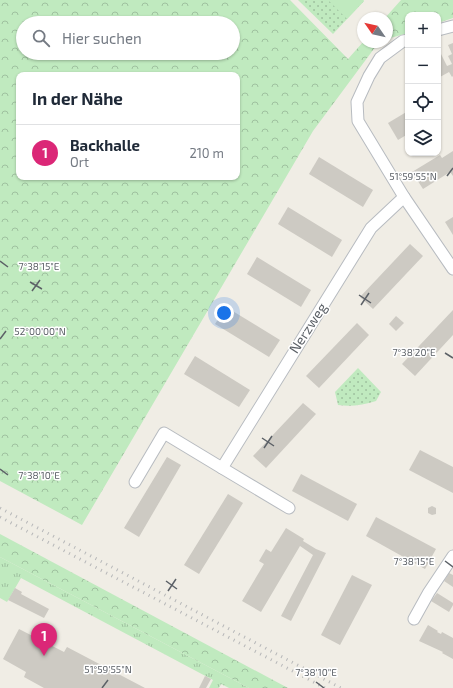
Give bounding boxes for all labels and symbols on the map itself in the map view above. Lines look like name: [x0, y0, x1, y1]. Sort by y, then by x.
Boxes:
north arrow: [357, 12, 393, 48]
text: 51°59'55"N: [389, 170, 437, 182]
text: 7°38'15"E: [19, 260, 60, 272]
street label: Nerzweg: [285, 299, 330, 356]
your location: [214, 303, 234, 323]
text: 52°00'00"N: [14, 325, 66, 337]
text: 7°38'20"E: [392, 346, 436, 358]
text: 7°38'10"E: [18, 469, 60, 481]
text: 7°38'15"E: [394, 555, 435, 567]
pin: 1: [31, 623, 57, 656]
text: 51°59'55"N: [84, 663, 132, 675]
text: 7°38'10"E: [295, 666, 337, 678]

